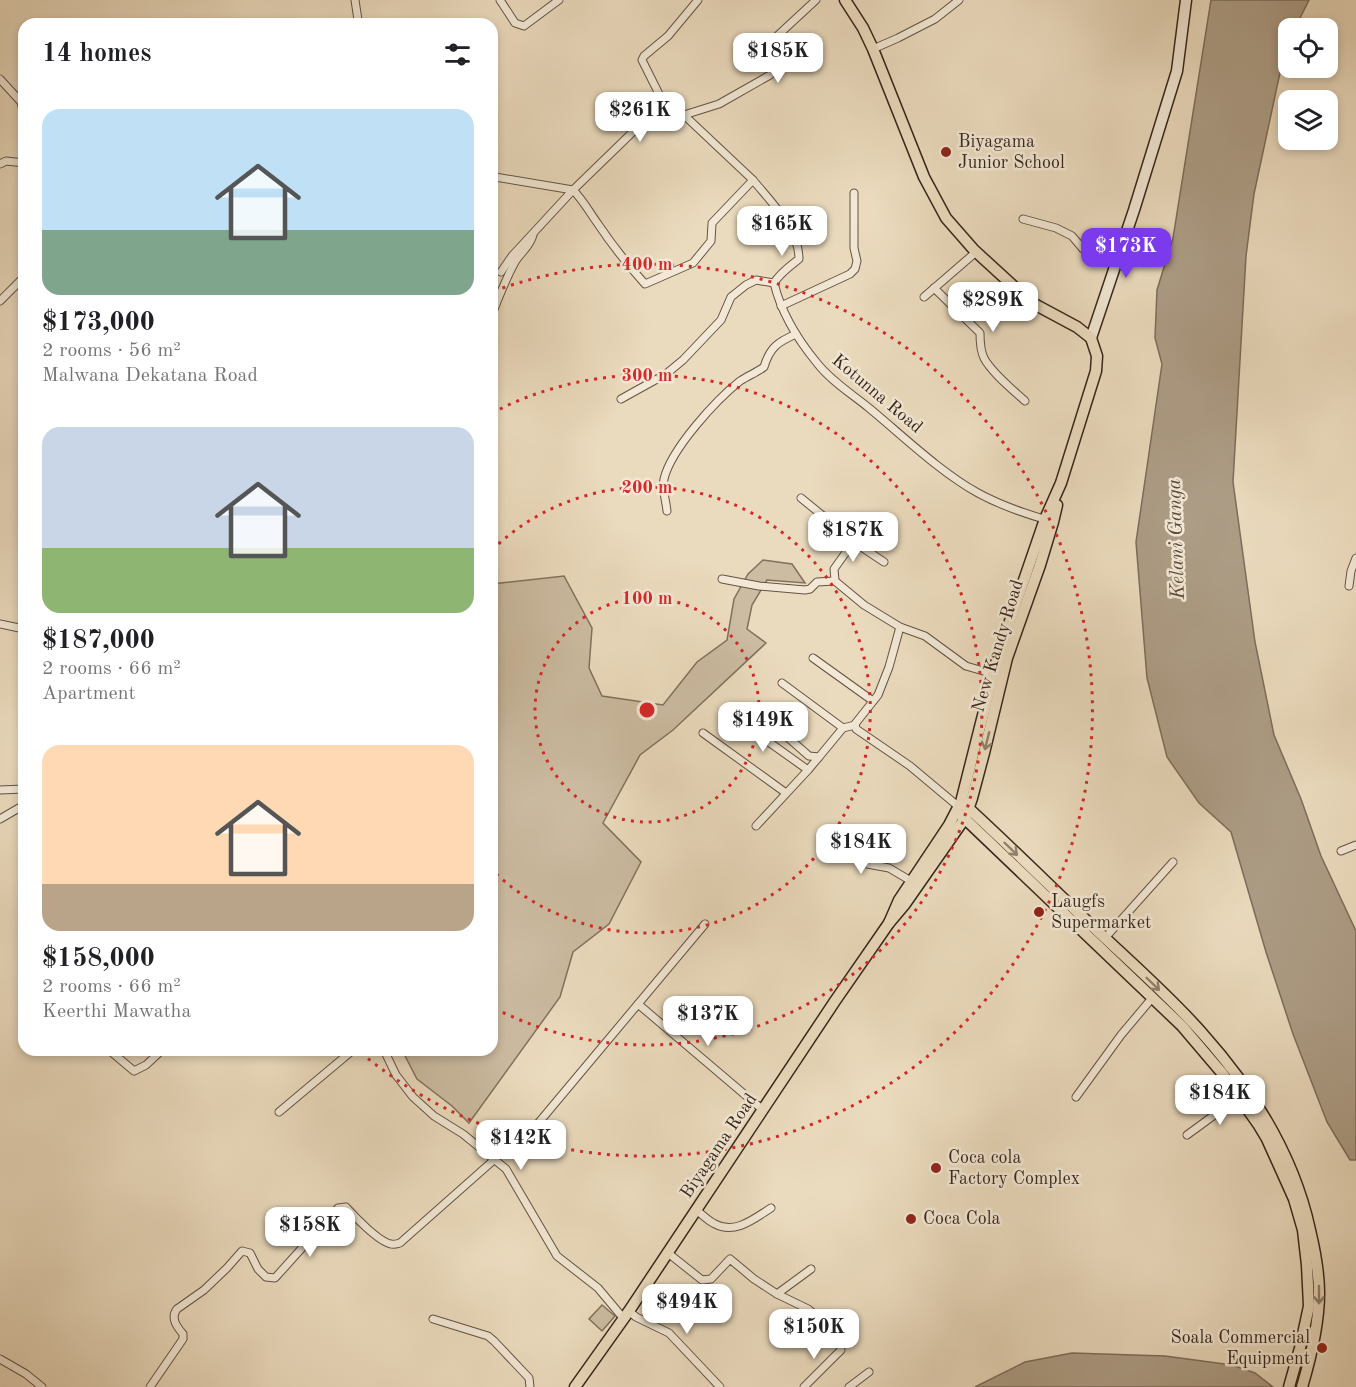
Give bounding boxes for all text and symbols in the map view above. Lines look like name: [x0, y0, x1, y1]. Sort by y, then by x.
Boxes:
map controls: [1278, 18, 1338, 150]
button: locate: [1278, 18, 1338, 78]
pin: $185K: [736, 33, 820, 84]
icon: filters: [441, 38, 474, 71]
text: 14 homes: [42, 41, 151, 67]
text: $185K: [747, 42, 809, 62]
button: layers: [1278, 90, 1338, 150]
pin: $261K: [598, 92, 682, 143]
text: $261K: [609, 101, 671, 121]
place label: Biyagama Junior School: [958, 133, 1065, 172]
marker: Biyagama Junior School: [939, 145, 953, 159]
icon: home: [204, 148, 312, 256]
pin: $165K: [740, 206, 824, 257]
text: $165K: [751, 215, 813, 235]
pin: $173K: [1084, 228, 1168, 279]
text: $173K: [1095, 237, 1157, 257]
text: 400 m: [622, 256, 672, 274]
pin: $289K: [951, 282, 1035, 333]
text: $289K: [962, 291, 1024, 311]
text: $173,000: [42, 310, 155, 336]
text: 2 rooms · 56 m²: [42, 341, 181, 361]
street label: Kotunna Road: [828, 351, 926, 437]
text: Malwana Dekatana Road: [42, 366, 258, 386]
text: 300 m: [622, 367, 672, 385]
icon: home: [204, 466, 312, 574]
water label: Kelani Ganga: [1165, 478, 1189, 601]
text: 200 m: [622, 479, 672, 497]
pin: $187K: [811, 512, 895, 563]
text: $187K: [822, 521, 884, 541]
street label: New Kandy Road: [969, 578, 1027, 714]
text: 100 m: [622, 590, 672, 608]
text: $187,000: [42, 628, 155, 654]
text: 2 rooms · 66 m²: [42, 659, 181, 679]
text: Apartment: [42, 684, 136, 704]
centre of rings: [637, 700, 657, 720]
pin: $149K: [721, 702, 805, 753]
text: $149K: [732, 711, 794, 731]
one-way arrow: [981, 731, 993, 750]
icon: home: [204, 784, 312, 892]
pin: $184K: [819, 824, 903, 875]
text: $184K: [830, 833, 892, 853]
one-way arrow: [1004, 842, 1019, 857]
place label: Laugfs Supermarket: [1051, 893, 1151, 932]
marker: Laugfs Supermarket: [1032, 905, 1046, 919]
text: $158,000: [42, 946, 155, 972]
one-way arrow: [1145, 976, 1160, 991]
text: 2 rooms · 66 m²: [42, 977, 181, 997]
pin: $137K: [666, 996, 750, 1047]
text: Keerthi Mawatha: [42, 1002, 191, 1022]
text: $137K: [677, 1005, 739, 1025]
pin: $184K: [1178, 1075, 1262, 1126]
text: $184K: [1189, 1084, 1251, 1104]
street label: Biyagama Road: [677, 1090, 761, 1202]
pin: $142K: [479, 1120, 563, 1171]
text: $142K: [490, 1129, 552, 1149]
place label: Coca cola Factory Complex: [948, 1149, 1080, 1188]
marker: Coca cola Factory Complex: [929, 1161, 943, 1175]
pin: $158K: [268, 1207, 352, 1258]
place label: Coca Cola: [923, 1210, 1001, 1228]
marker: Coca Cola: [904, 1212, 918, 1226]
text: $158K: [279, 1216, 341, 1236]
pin: $494K: [645, 1284, 729, 1335]
one-way arrow: [1313, 1285, 1325, 1305]
text: $494K: [656, 1293, 718, 1313]
pin: $150K: [772, 1309, 856, 1360]
text: $150K: [783, 1318, 845, 1338]
place label: Soala Commercial Equipment: [1171, 1329, 1310, 1368]
marker: Soala Commercial Equipment: [1315, 1341, 1329, 1355]

